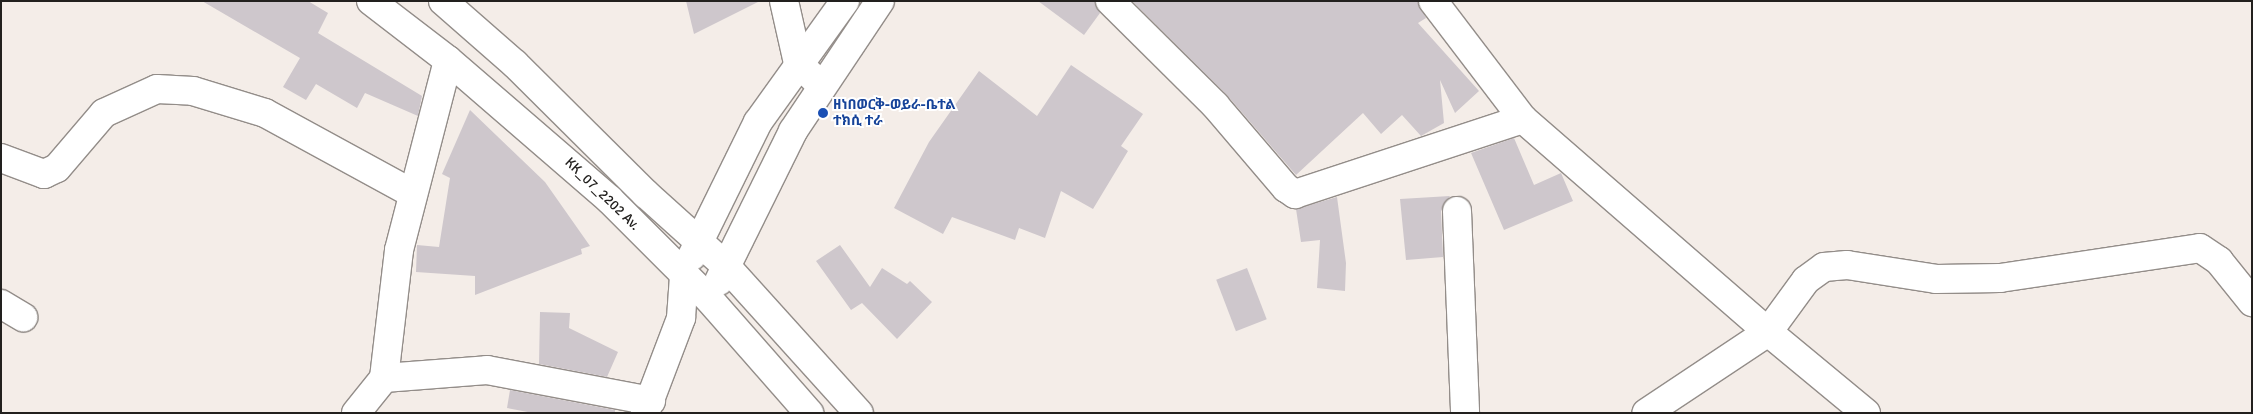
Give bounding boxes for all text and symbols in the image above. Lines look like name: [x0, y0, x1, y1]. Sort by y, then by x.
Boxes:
place label: ዘነበወርቅ-ወይራ-ቤተል ተክሲ ተራ: [833, 97, 955, 130]
marker: ዘነበወርቅ-ወይራ-ቤተል ተክሲ ተራ: [817, 107, 829, 119]
street label: KK_07_2202 Av.: [561, 154, 643, 234]

